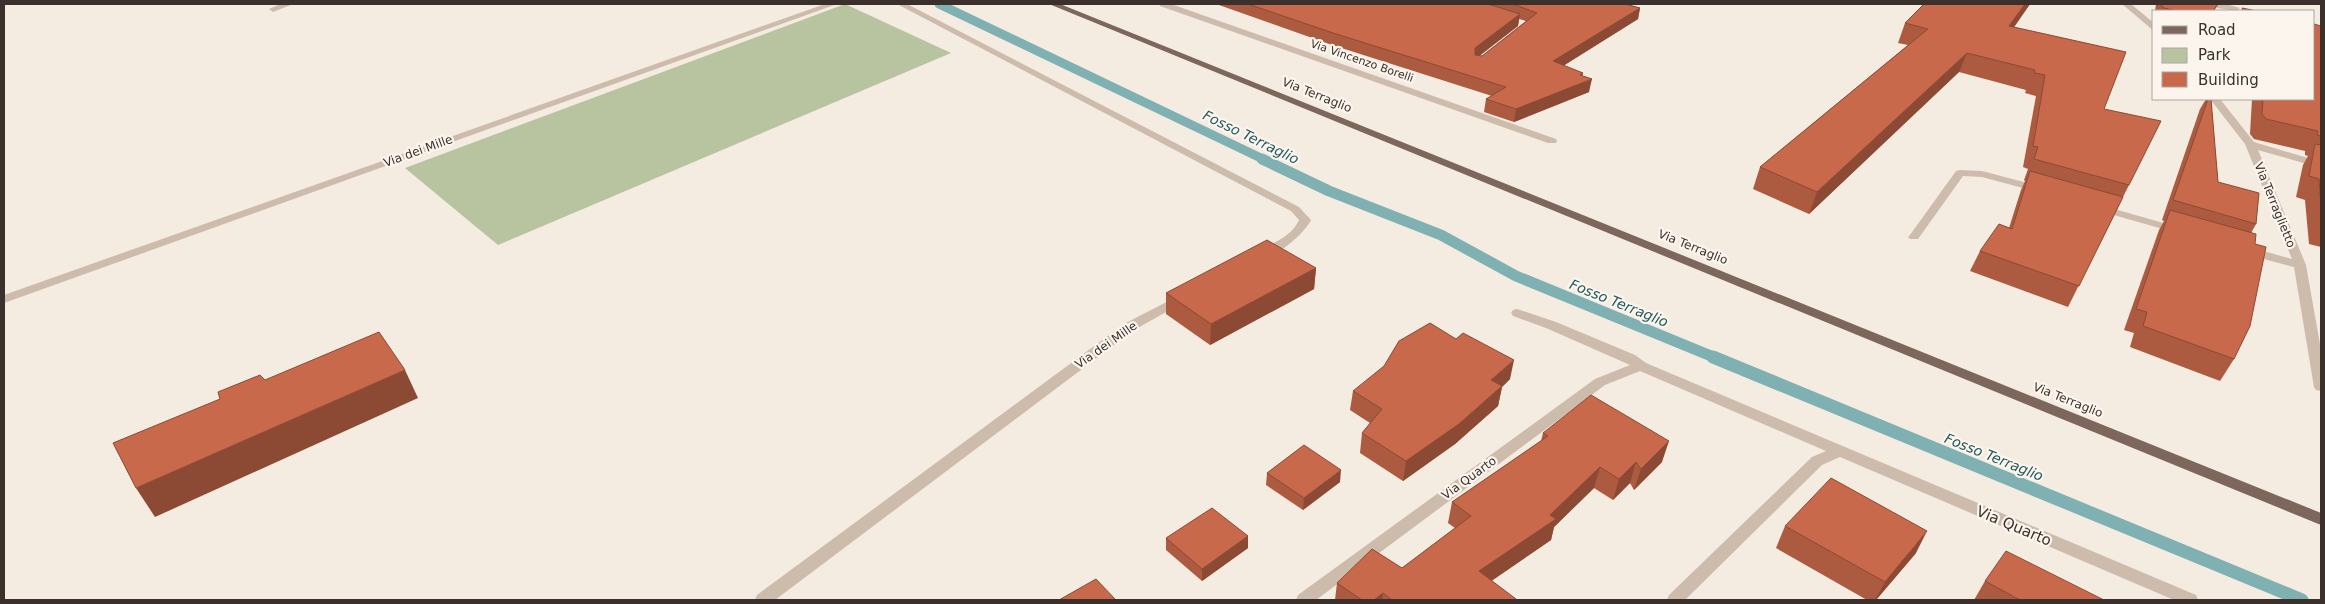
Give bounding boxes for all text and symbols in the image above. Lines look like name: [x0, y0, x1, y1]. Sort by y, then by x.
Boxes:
legend: [2152, 10, 2315, 100]
text: Road: [2198, 21, 2236, 39]
street label: Via Vincenzo Borelli: [1309, 37, 1415, 85]
text: Park: [2198, 46, 2231, 64]
text: Building: [2198, 71, 2259, 89]
street label: Via Terraglio: [1280, 75, 1354, 115]
water label: Fosso Terraglio: [1200, 107, 1302, 167]
street label: Via dei Mille: [382, 132, 454, 170]
street label: Via Terraglietto: [2252, 160, 2298, 250]
street label: Via Terraglio: [1656, 227, 1730, 267]
water label: Fosso Terraglio: [1567, 276, 1671, 330]
street label: Via dei Mille: [1072, 319, 1140, 371]
street label: Via Terraglio: [2031, 380, 2105, 420]
water label: Fosso Terraglio: [1942, 430, 2046, 484]
street label: Via Quarto: [1439, 454, 1499, 502]
street label: Via Quarto: [1974, 502, 2054, 550]

